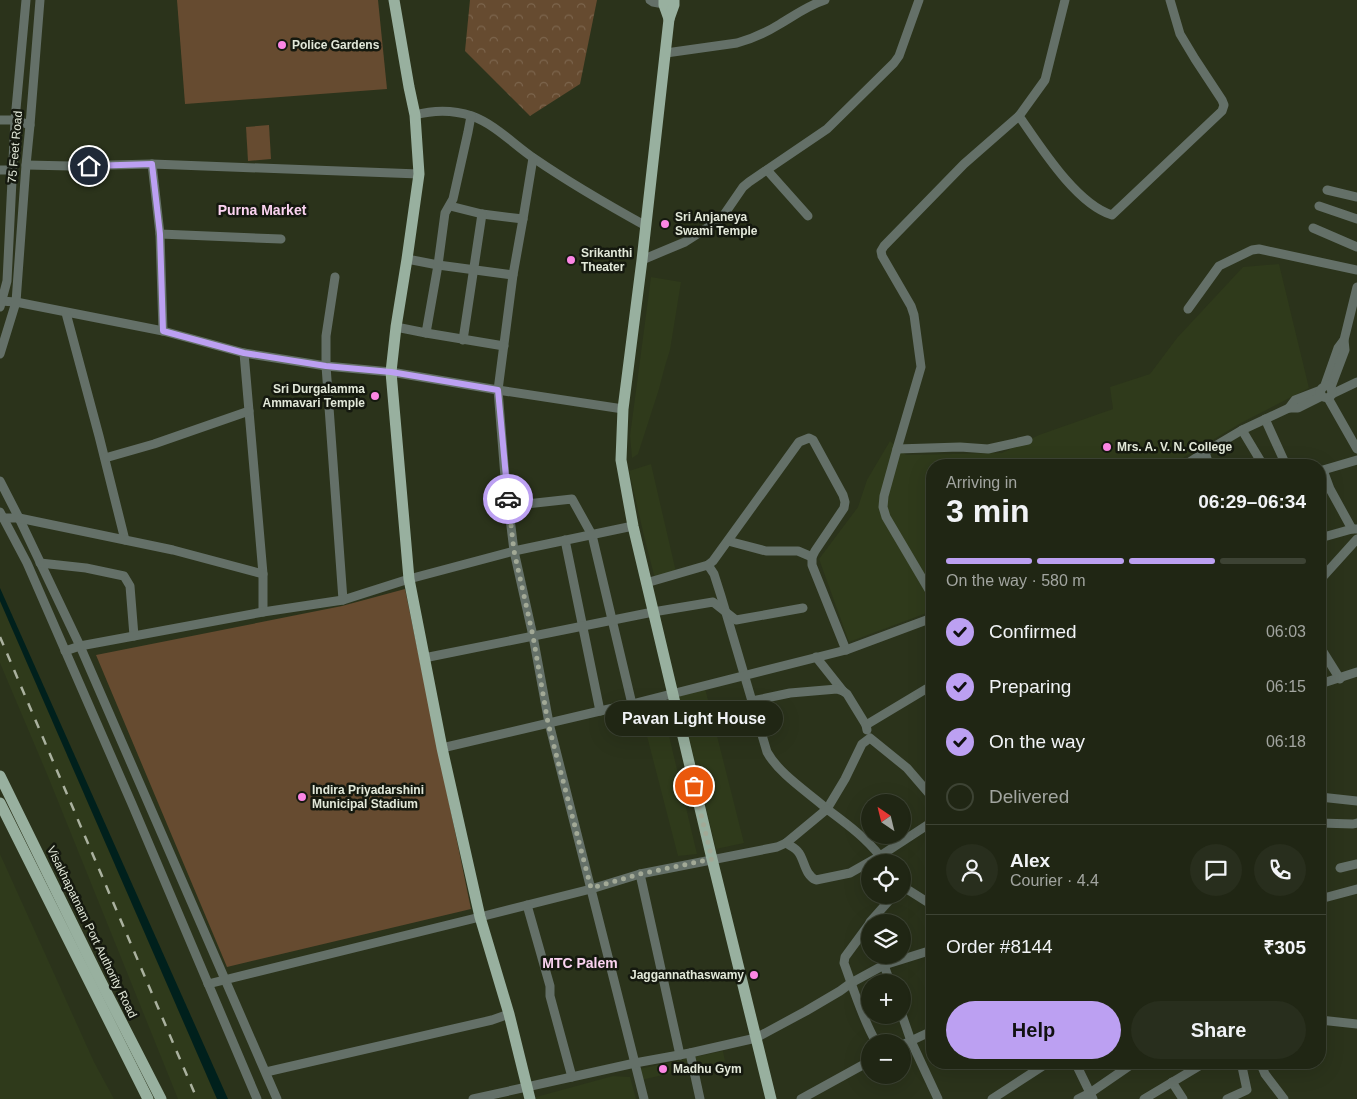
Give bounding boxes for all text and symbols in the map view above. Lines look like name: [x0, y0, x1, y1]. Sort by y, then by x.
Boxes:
place label: Police Gardens: [292, 38, 380, 52]
marker: Police Gardens: [276, 39, 288, 51]
street label: 75 Feet Road: [5, 110, 25, 184]
pin: [68, 145, 110, 187]
icon: home: [75, 152, 103, 180]
district label: Purna Market: [218, 202, 307, 218]
place label: Sri Anjaneya Swami Temple: [675, 210, 758, 238]
marker: Sri Anjaneya Swami Temple: [659, 218, 671, 230]
place label: Srikanthi Theater: [581, 246, 632, 274]
marker: Srikanthi Theater: [565, 254, 577, 266]
place label: Sri Durgalamma Ammavari Temple: [263, 382, 365, 410]
marker: Sri Durgalamma Ammavari Temple: [369, 390, 381, 402]
place label: Mrs. A. V. N. College: [1117, 440, 1232, 454]
marker: Mrs. A. V. N. College: [1101, 441, 1113, 453]
courier: [483, 474, 533, 524]
text: Arriving in: [946, 474, 1017, 491]
icon: car: [494, 485, 522, 513]
text: 06:29–06:34: [1198, 491, 1306, 512]
text: 3 min: [946, 493, 1030, 529]
text: On the way · 580 m: [946, 572, 1086, 589]
icon: check: [946, 618, 974, 646]
text: Confirmed: [989, 621, 1077, 642]
text: 06:03: [1266, 623, 1306, 640]
icon: check: [946, 673, 974, 701]
text: Preparing: [989, 676, 1071, 697]
text: 06:15: [1266, 678, 1306, 695]
callout: Pavan Light House: [605, 701, 783, 736]
text: Pavan Light House: [622, 710, 766, 727]
icon: check: [946, 728, 974, 756]
text: On the way: [989, 731, 1085, 752]
text: 06:18: [1266, 733, 1306, 750]
pin: [673, 765, 715, 807]
icon: bag: [680, 772, 708, 800]
place label: Indira Priyadarshini Municipal Stadium: [312, 783, 424, 811]
text: Delivered: [989, 786, 1069, 807]
marker: Indira Priyadarshini Municipal Stadium: [296, 791, 308, 803]
north arrow: [861, 794, 911, 844]
map controls: [861, 794, 911, 1084]
street label: Visakhapatnam Port Authority Road: [44, 844, 140, 1020]
button: person: [946, 844, 998, 896]
button: chat: [1190, 844, 1242, 896]
button: phone: [1254, 844, 1306, 896]
text: Alex: [1010, 850, 1050, 871]
button: locate: [861, 854, 911, 904]
text: Courier · 4.4: [1010, 872, 1099, 889]
button: layers: [861, 914, 911, 964]
text: Order #8144: [946, 936, 1053, 957]
text: ₹305: [1263, 937, 1306, 958]
district label: MTC Palem: [542, 955, 618, 971]
place label: Jaggannathaswamy: [630, 968, 744, 982]
marker: Jaggannathaswamy: [748, 969, 760, 981]
button: +: [861, 974, 911, 1024]
button: Help: [946, 1001, 1121, 1059]
button: Share: [1131, 1001, 1306, 1059]
button: −: [861, 1034, 911, 1084]
place label: Madhu Gym: [673, 1062, 742, 1076]
marker: Madhu Gym: [657, 1063, 669, 1075]

